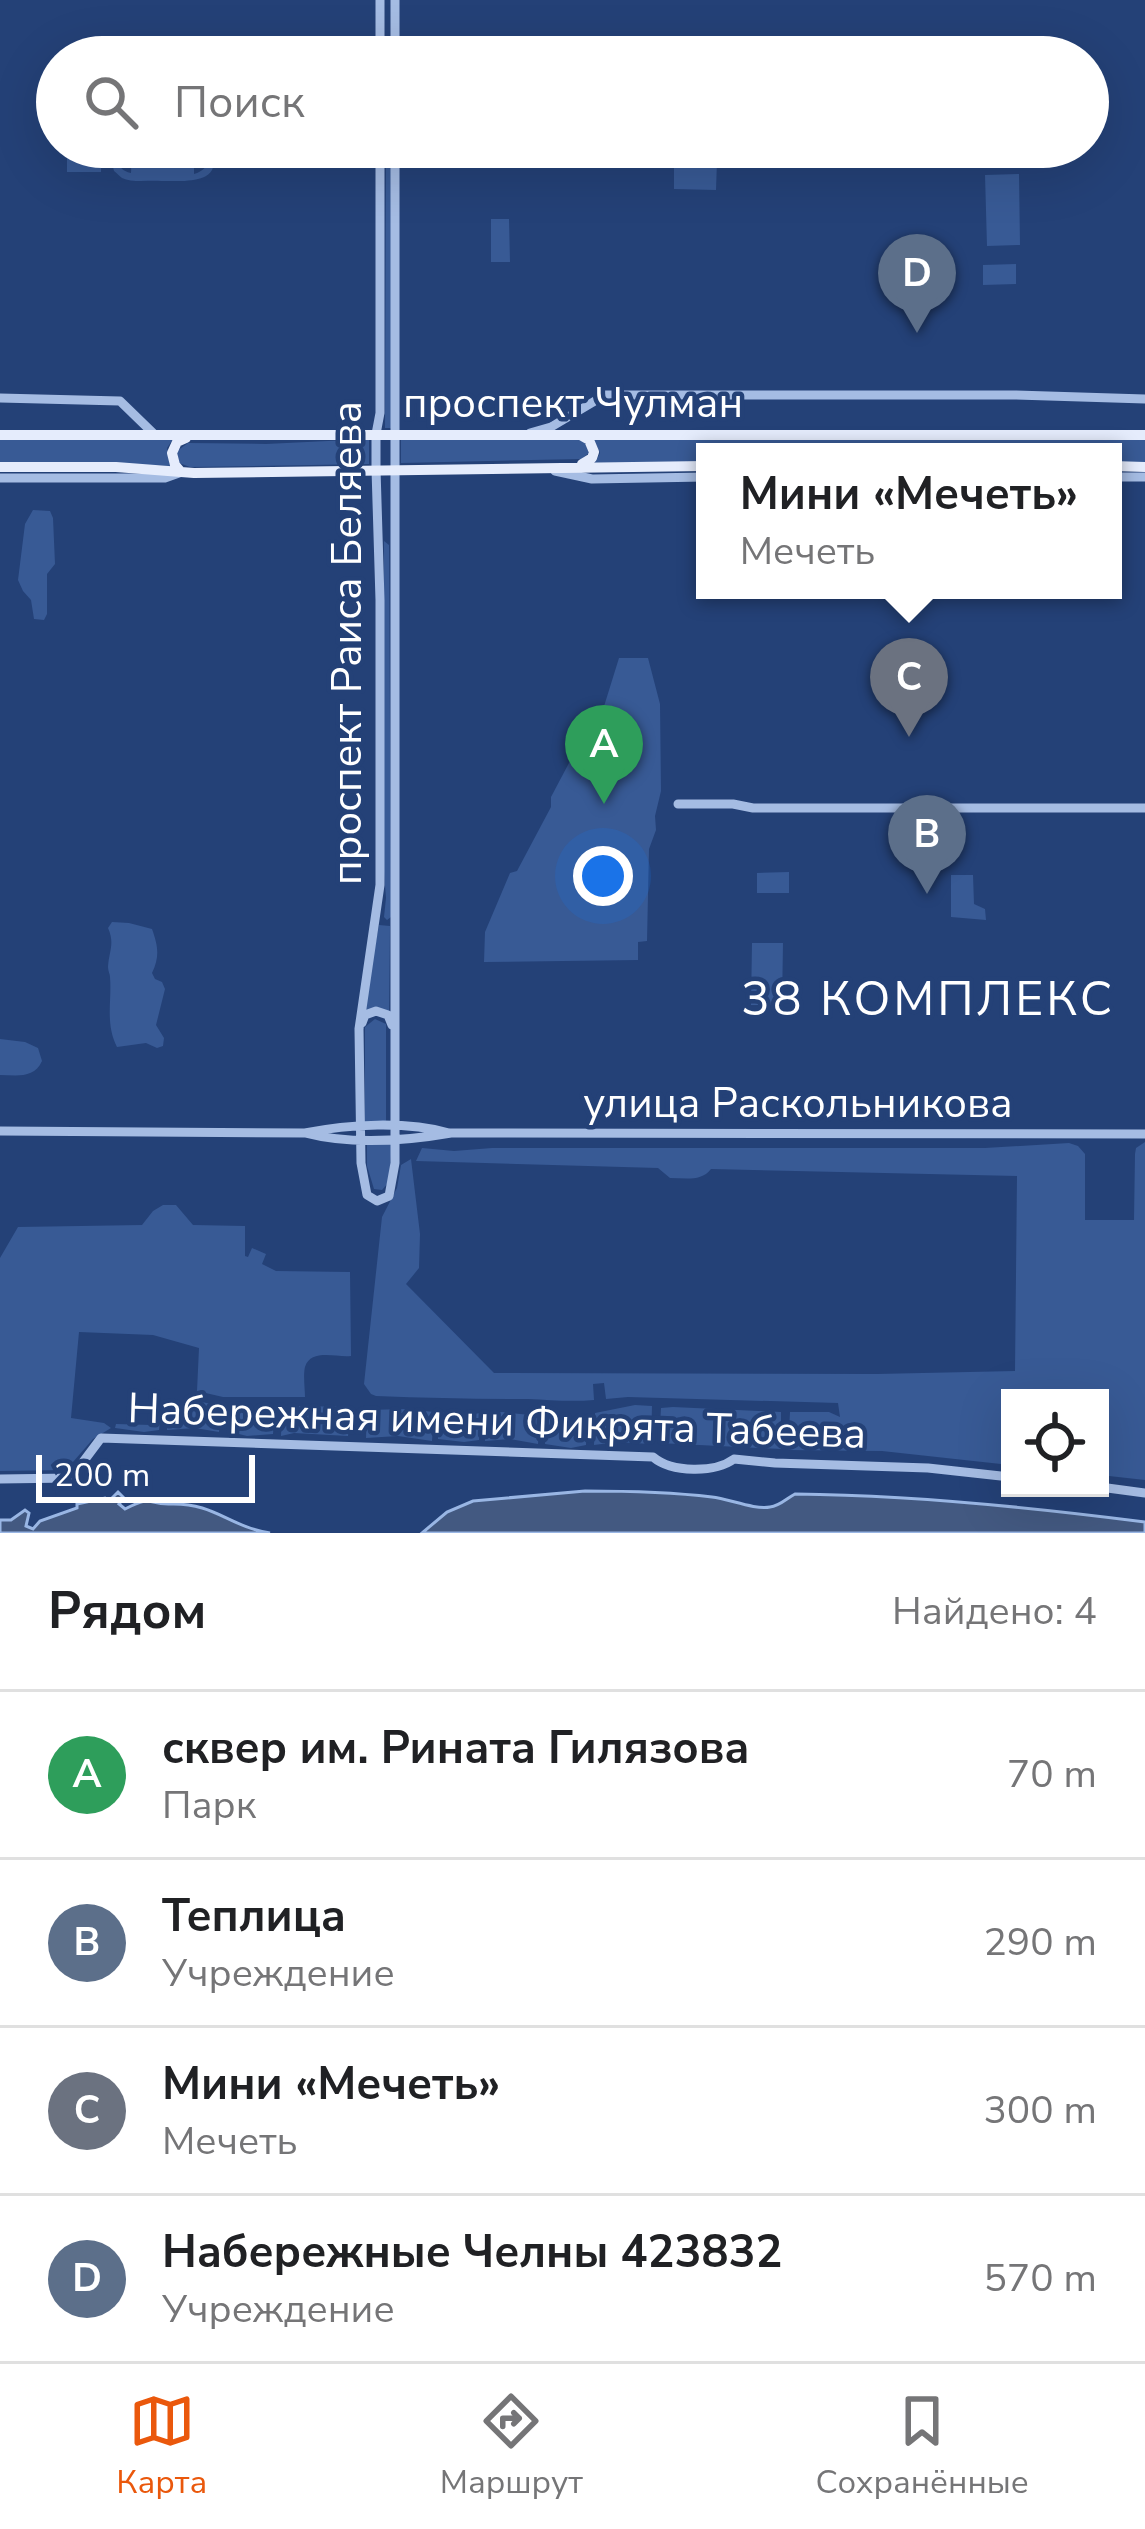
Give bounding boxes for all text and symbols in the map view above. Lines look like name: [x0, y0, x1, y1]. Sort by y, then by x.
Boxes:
search box: [36, 36, 1109, 168]
icon: search: [78, 69, 144, 135]
text: Поиск: [174, 72, 305, 133]
pin: D: [878, 234, 956, 333]
street label: проспект Чулман: [403, 375, 743, 432]
street label: проспект Раиса Беляева: [319, 401, 376, 885]
popup: [696, 443, 1122, 599]
text: Мини «Мечеть»: [740, 464, 1078, 525]
text: Мечеть: [740, 525, 875, 578]
pin: C: [870, 638, 948, 737]
pin: A: [565, 705, 643, 804]
pin: B: [888, 795, 966, 894]
your location: [573, 846, 633, 906]
district label: 38 КОМПЛЕКС: [741, 966, 1115, 1032]
street label: улица Раскольникова: [583, 1075, 1013, 1132]
street label: Набережная имени Фикрята Табеева: [127, 1380, 867, 1463]
map controls: [1001, 1389, 1109, 1497]
button: locate: [1001, 1389, 1109, 1497]
scale bar: [36, 1449, 255, 1502]
text: 200 m: [54, 1453, 150, 1498]
text: Рядом: [48, 1576, 206, 1646]
text: Найдено: 4: [892, 1585, 1097, 1638]
text: сквер им. Рината Гилязова: [162, 1718, 750, 1779]
text: A: [72, 1748, 102, 1801]
text: 70 m: [1007, 1748, 1097, 1801]
text: Парк: [162, 1779, 256, 1832]
text: Теплица: [162, 1886, 346, 1947]
text: B: [74, 1916, 100, 1969]
text: 290 m: [983, 1916, 1097, 1969]
text: Учреждение: [162, 1947, 395, 2000]
text: Мини «Мечеть»: [162, 2054, 501, 2115]
text: C: [74, 2084, 100, 2137]
text: 300 m: [983, 2084, 1097, 2137]
text: Мечеть: [162, 2115, 297, 2168]
text: Набережные Челны 423832: [162, 2222, 783, 2283]
text: D: [72, 2252, 102, 2305]
text: 570 m: [983, 2252, 1097, 2305]
text: Учреждение: [162, 2283, 395, 2336]
tab: Карта: [116, 2388, 207, 2505]
tab: Маршрут: [440, 2388, 583, 2505]
tab: Сохранённые: [816, 2388, 1029, 2505]

